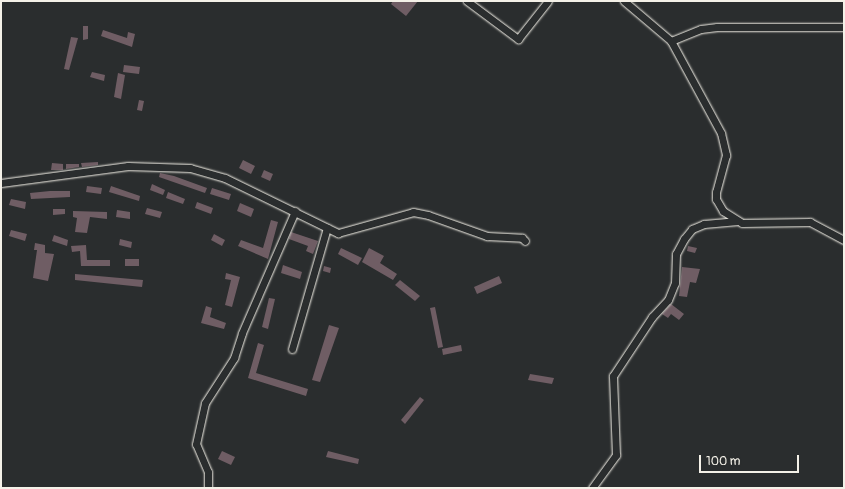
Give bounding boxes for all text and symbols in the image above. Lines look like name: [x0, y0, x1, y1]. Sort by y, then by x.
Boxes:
scale bar: [701, 447, 801, 473]
text: 100 m: [706, 454, 740, 469]

